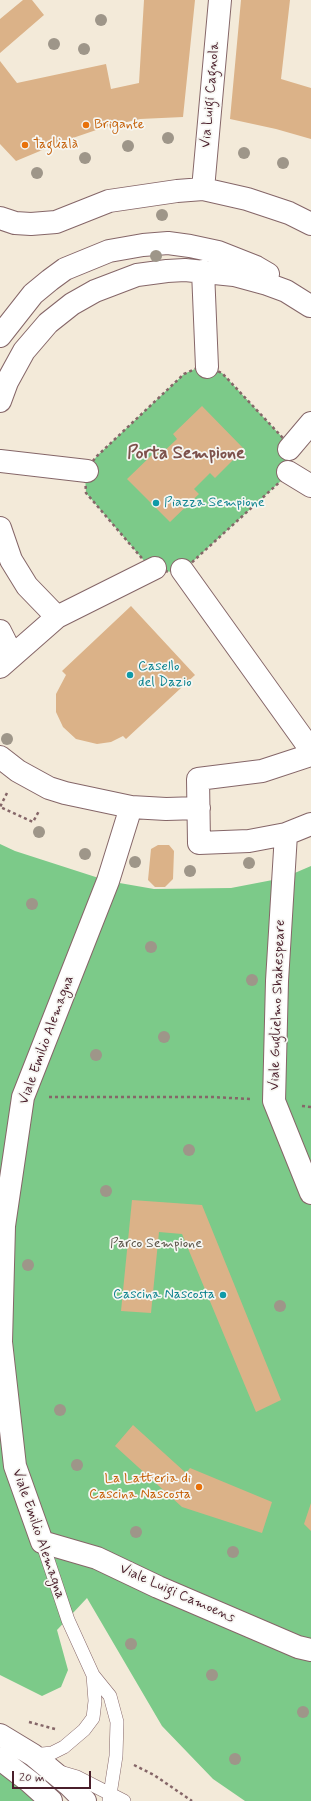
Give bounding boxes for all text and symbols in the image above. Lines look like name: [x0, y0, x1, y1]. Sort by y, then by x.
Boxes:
street label: Via Luigi Cagnola: [198, 41, 224, 149]
place label: Brigante: [94, 117, 144, 133]
marker: Brigante: [81, 120, 91, 130]
place label: Taglialà: [33, 137, 78, 153]
marker: Taglialà: [20, 140, 30, 150]
district label: Porta Sempione: [127, 443, 245, 465]
place label: Piazza Sempione: [164, 495, 265, 511]
marker: Piazza Sempione: [151, 498, 161, 508]
place label: Casello del Dazio: [138, 659, 192, 692]
marker: Casello del Dazio: [125, 670, 135, 680]
street label: Viale Guglielmo Shakespeare: [267, 919, 289, 1091]
street label: Viale Emilio Alemagna: [16, 973, 78, 1107]
park label: Parco Sempione: [110, 1236, 202, 1252]
place label: Cascina Nascosta: [113, 1287, 215, 1303]
marker: Cascina Nascosta: [218, 1290, 228, 1300]
street label: Viale Emilio Alemagna: [8, 1467, 68, 1601]
place label: La Latteria di Cascina Nascosta: [89, 1471, 191, 1504]
marker: La Latteria di Cascina Nascosta: [194, 1482, 204, 1492]
street label: Viale Luigi Camoens: [117, 1561, 237, 1627]
scale bar: [14, 1763, 93, 1789]
text: 20 m: [19, 1770, 45, 1786]

